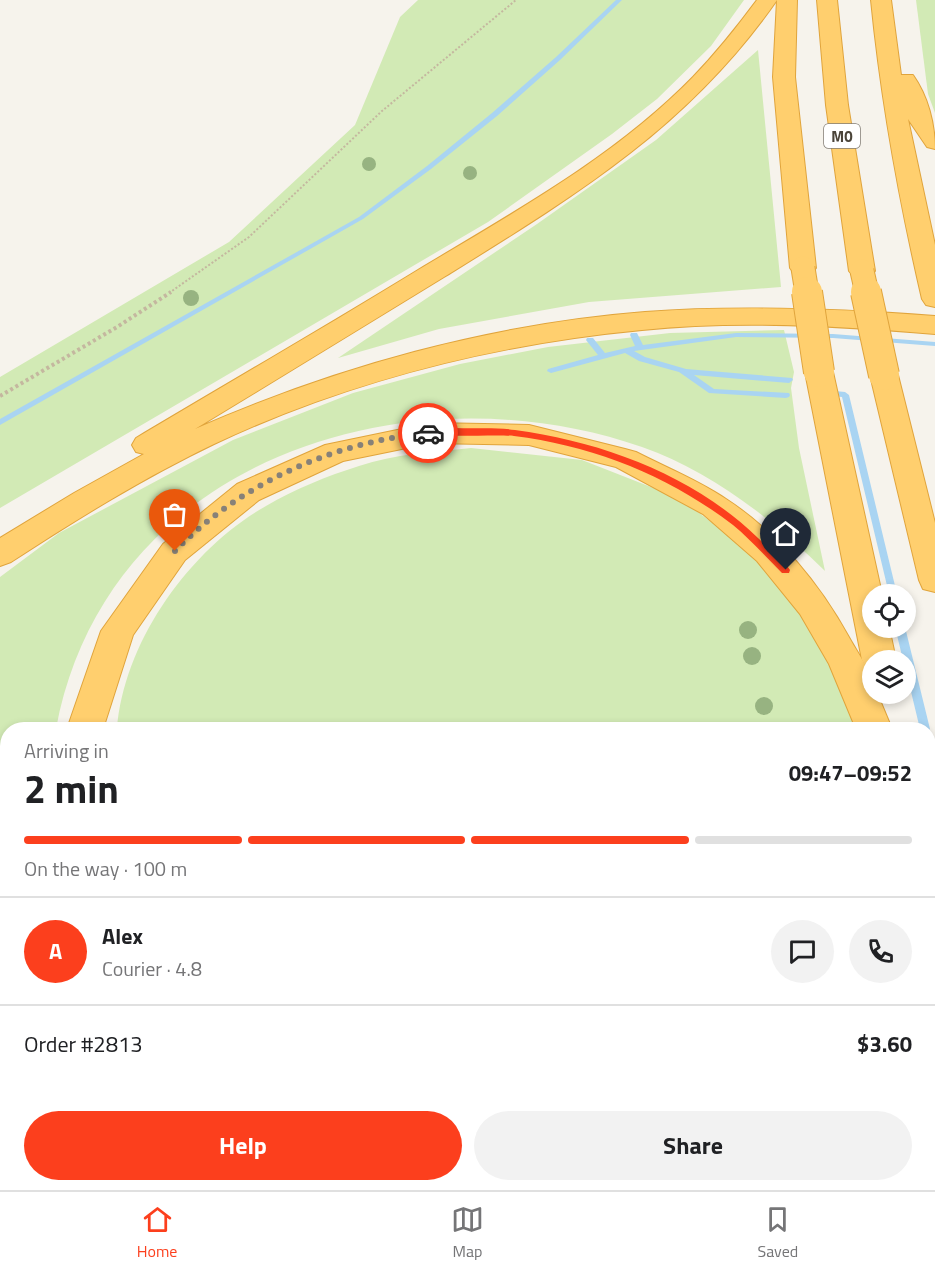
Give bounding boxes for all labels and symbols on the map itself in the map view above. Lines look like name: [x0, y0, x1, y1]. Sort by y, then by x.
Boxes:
road number: M0: [824, 124, 860, 148]
courier: [398, 403, 458, 463]
pin: [149, 489, 200, 551]
pin: [760, 508, 811, 570]

